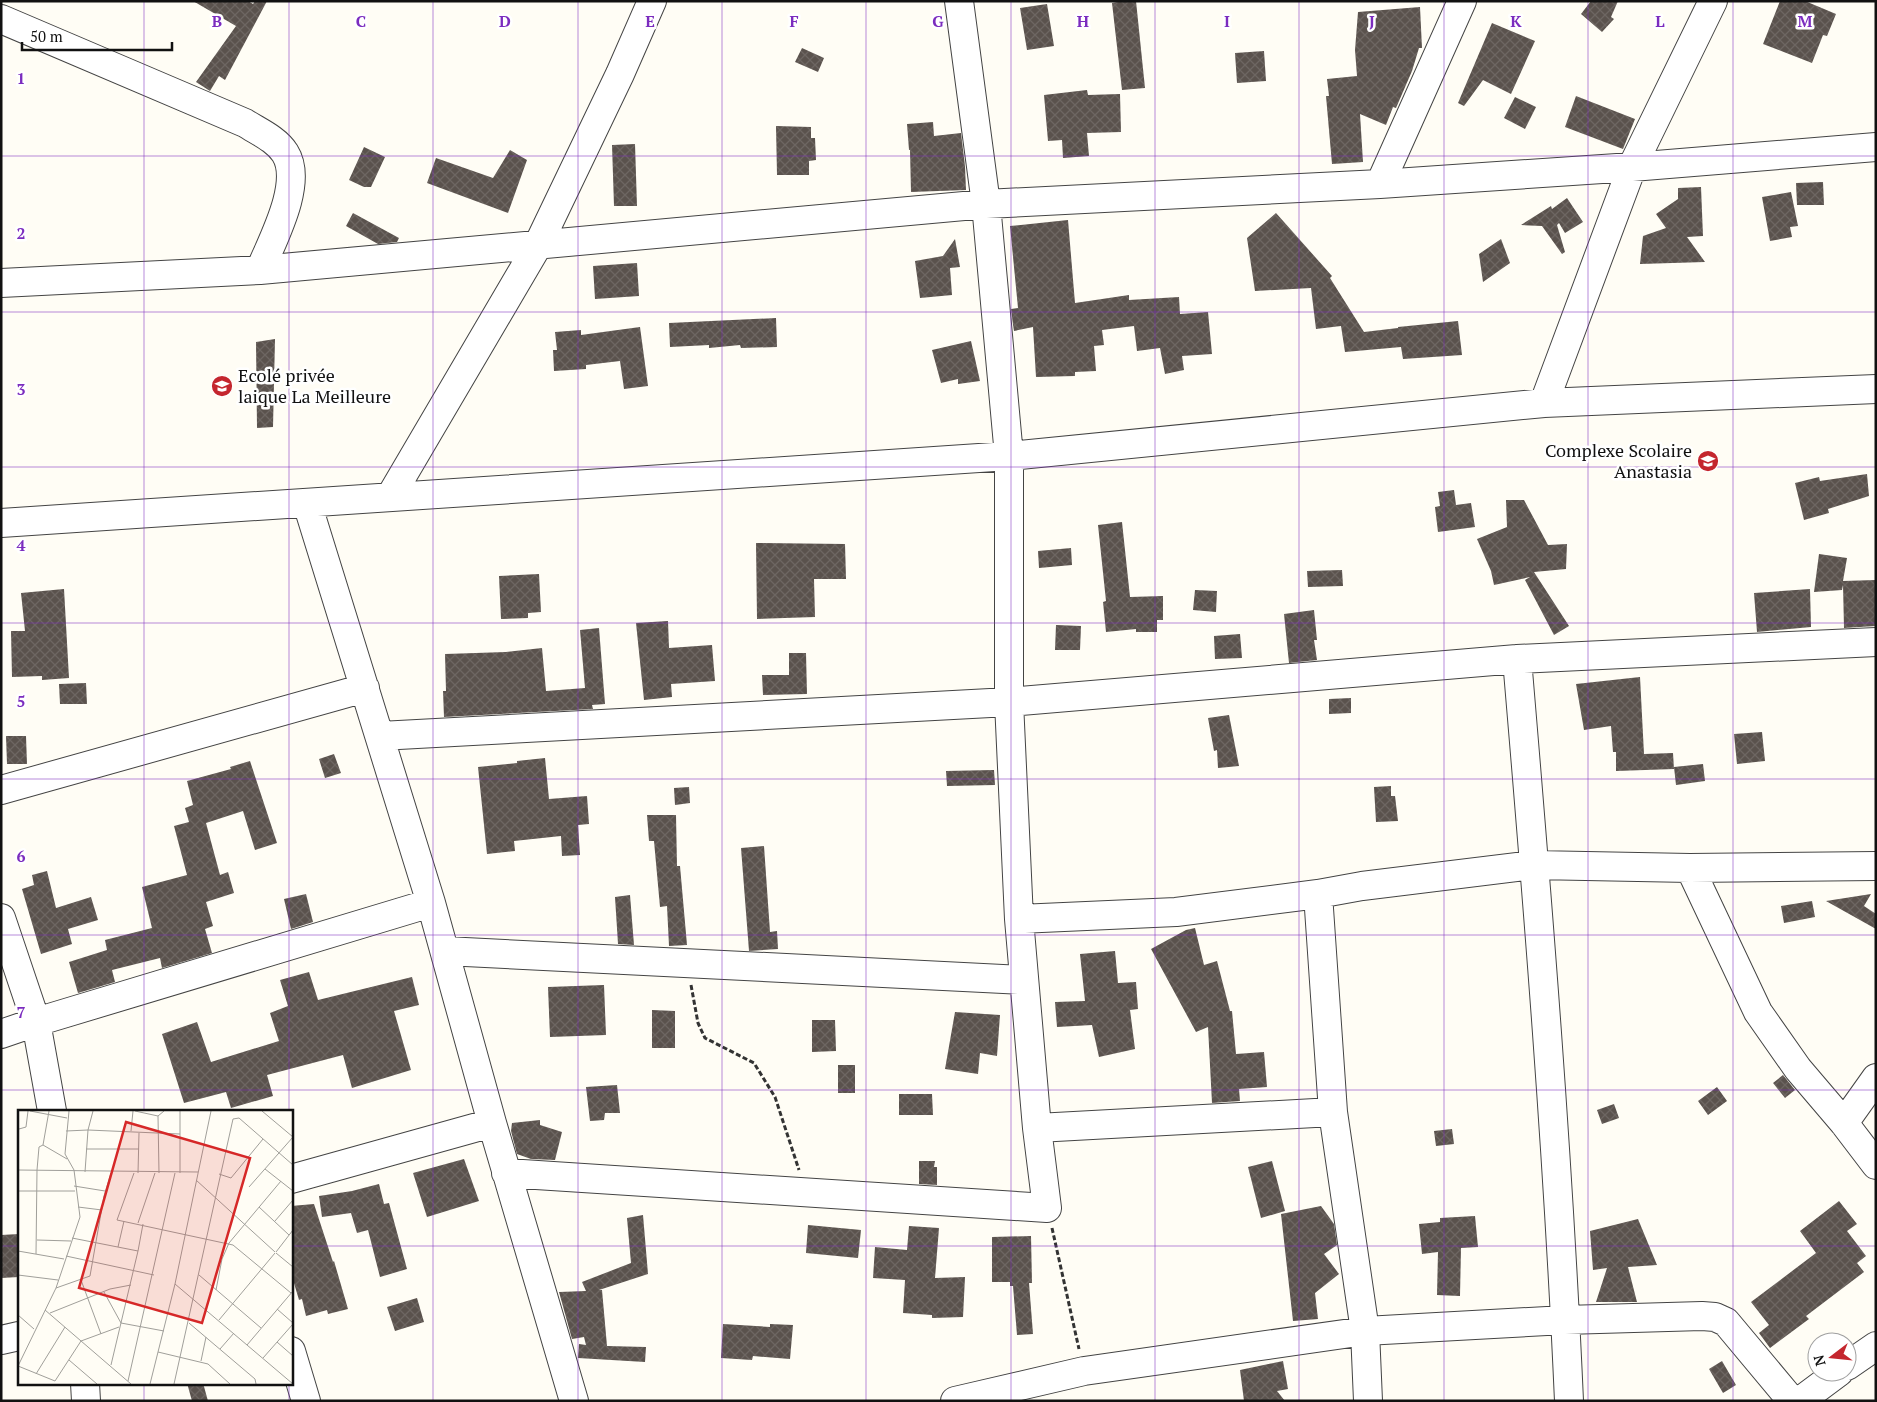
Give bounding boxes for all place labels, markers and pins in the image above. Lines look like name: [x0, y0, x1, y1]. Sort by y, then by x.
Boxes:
place label: Ecolé privée laique La Meilleure: [238, 363, 391, 408]
school or university icon: Ecolé privée laique La Meilleure: [210, 374, 234, 398]
place label: Complexe Scolaire Anastasia: [1545, 438, 1692, 483]
school or university icon: Complexe Scolaire Anastasia: [1696, 449, 1720, 473]

